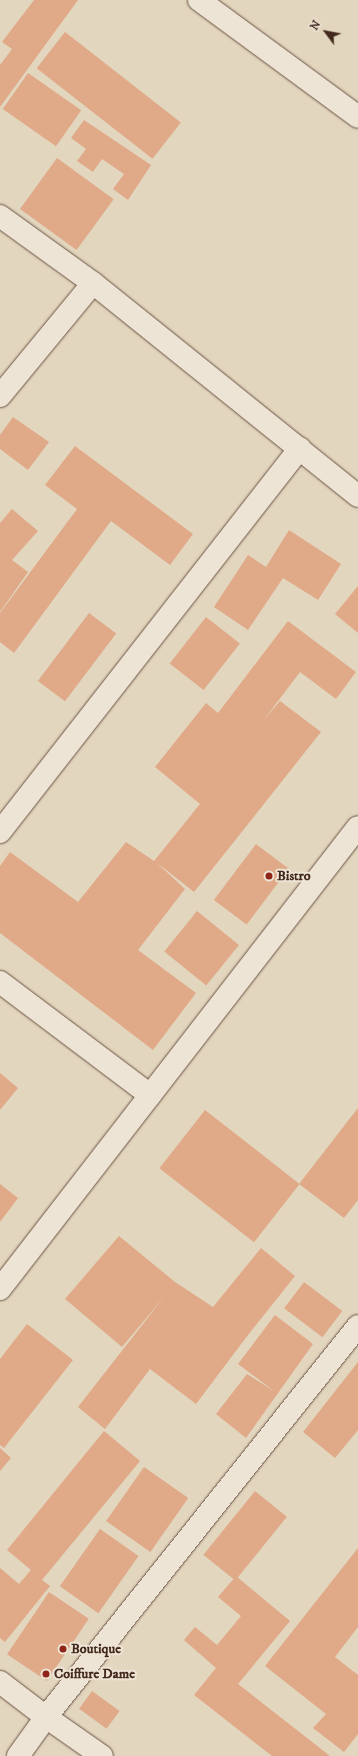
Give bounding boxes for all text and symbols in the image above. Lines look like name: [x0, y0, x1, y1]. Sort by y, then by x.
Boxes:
north arrow: [306, 12, 346, 52]
text: N: [307, 18, 324, 33]
place label: Bistro: [277, 868, 311, 884]
marker: Bistro: [264, 871, 274, 881]
place label: Boutique: [71, 1641, 121, 1657]
marker: Boutique: [58, 1644, 68, 1654]
place label: Coiffure Dame: [54, 1666, 135, 1682]
marker: Coiffure Dame: [41, 1669, 51, 1679]

